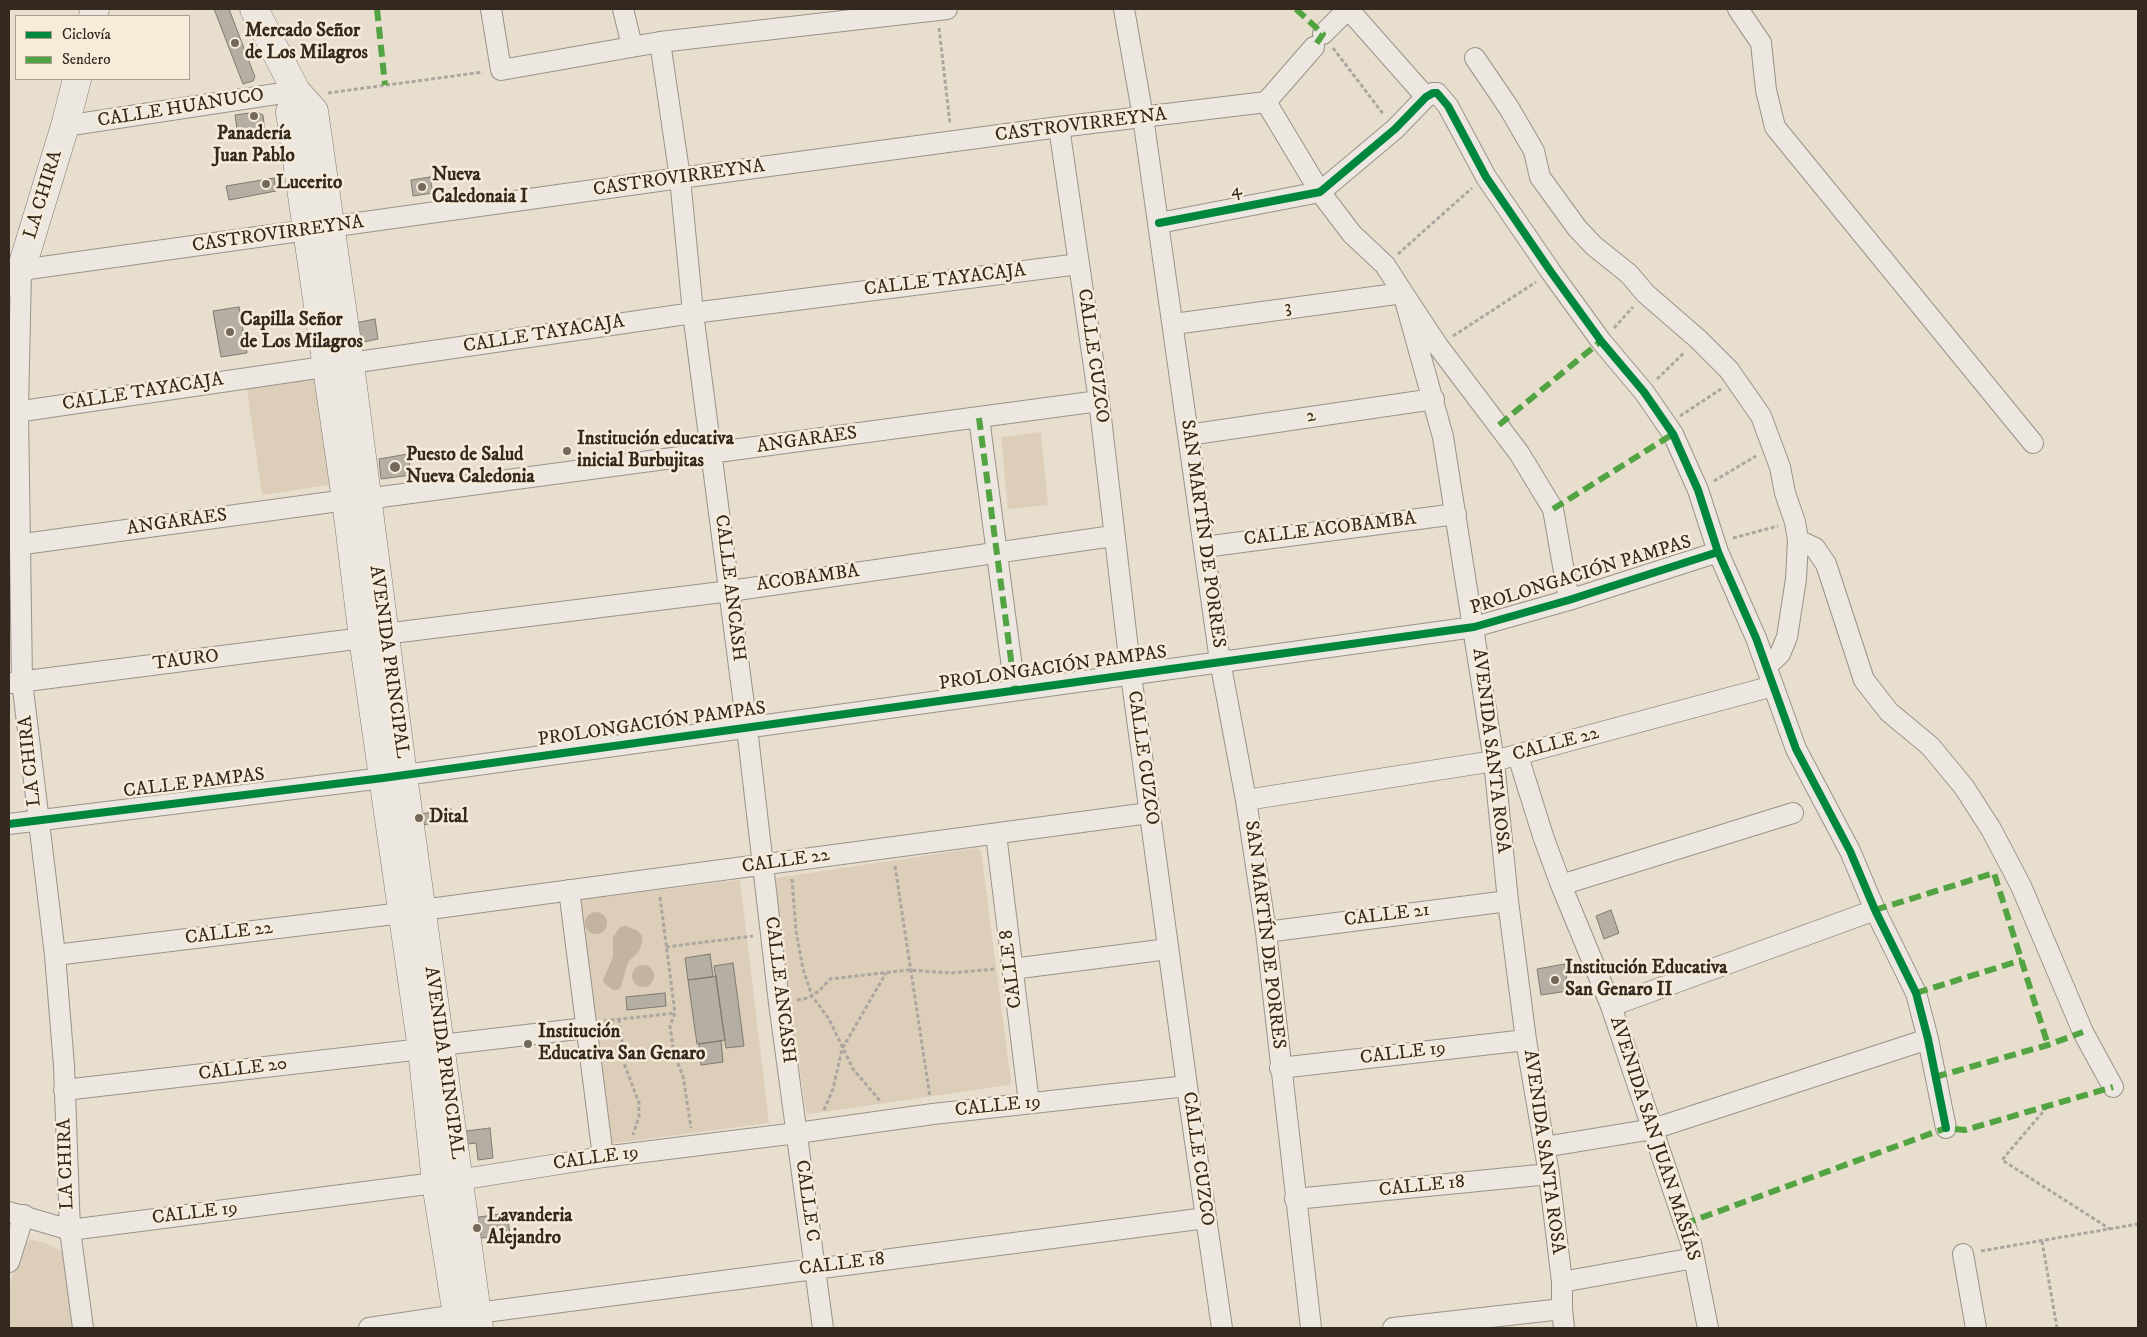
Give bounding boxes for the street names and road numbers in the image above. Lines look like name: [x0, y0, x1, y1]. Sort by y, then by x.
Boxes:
street label: CALLE HUANUCO: [96, 85, 266, 133]
street label: CASTROVIRREYNA: [994, 104, 1168, 148]
street label: LA CHIRA: [20, 148, 68, 242]
street label: CASTROVIRREYNA: [592, 156, 766, 202]
street label: 4: [1228, 179, 1244, 203]
street label: CASTROVIRREYNA: [191, 212, 365, 258]
street label: CALLE TAYACAJA: [863, 260, 1027, 302]
street label: CALLE CUZCO: [1071, 287, 1113, 425]
street label: 3: [1283, 296, 1293, 320]
street label: CALLE TAYACAJA: [462, 311, 626, 359]
street label: CALLE TAYACAJA: [61, 369, 225, 417]
street label: 2: [1305, 405, 1317, 429]
street label: SAN MARTÍN DE PORRES: [1175, 418, 1229, 650]
street label: ANGARAES: [755, 423, 859, 459]
street label: ANGARAES: [125, 505, 229, 541]
street label: CALLE ACOBAMBA: [1243, 508, 1417, 552]
street label: CALLE ANCASH: [709, 513, 749, 663]
street label: PROLONGACIÓN PAMPAS: [1468, 531, 1694, 621]
street label: ACOBAMBA: [755, 561, 861, 597]
street label: AVENIDA PRINCIPAL: [363, 564, 413, 760]
street label: PROLONGACIÓN PAMPAS: [938, 642, 1168, 696]
street label: TAURO: [152, 646, 220, 676]
street label: AVENIDA SANTA ROSA: [1466, 647, 1514, 855]
street label: CALLE CUZCO: [1121, 689, 1163, 827]
street label: PROLONGACIÓN PAMPAS: [537, 698, 767, 752]
street label: LA CHIRA: [15, 714, 47, 808]
street label: CALLE 22: [1510, 723, 1602, 767]
street label: CALLE PAMPAS: [122, 764, 266, 804]
street label: SAN MARTÍN DE PORRES: [1239, 819, 1289, 1051]
street label: CALLE 22: [741, 845, 831, 879]
street label: CALLE 21: [1343, 899, 1431, 933]
street label: CALLE ANCASH: [759, 915, 799, 1065]
street label: CALLE 22: [184, 917, 274, 951]
street label: CALLE 8: [996, 928, 1028, 1010]
street label: AVENIDA PRINCIPAL: [418, 965, 468, 1161]
street label: AVENIDA SAN JUAN MASÍAS: [1604, 1014, 1704, 1264]
street label: CALLE 19: [1359, 1037, 1447, 1071]
street label: AVENIDA SANTA ROSA: [1517, 1048, 1569, 1256]
street label: CALLE 20: [197, 1053, 289, 1087]
street label: CALLE CUZCO: [1176, 1090, 1218, 1228]
street label: CALLE 19: [954, 1091, 1042, 1123]
street label: LA CHIRA: [54, 1118, 80, 1210]
street label: CALLE 19: [552, 1142, 640, 1176]
street label: CALLE C: [789, 1159, 823, 1243]
street label: CALLE 18: [1378, 1171, 1466, 1203]
street label: CALLE 19: [151, 1197, 239, 1231]
street label: CALLE 18: [798, 1248, 886, 1282]

